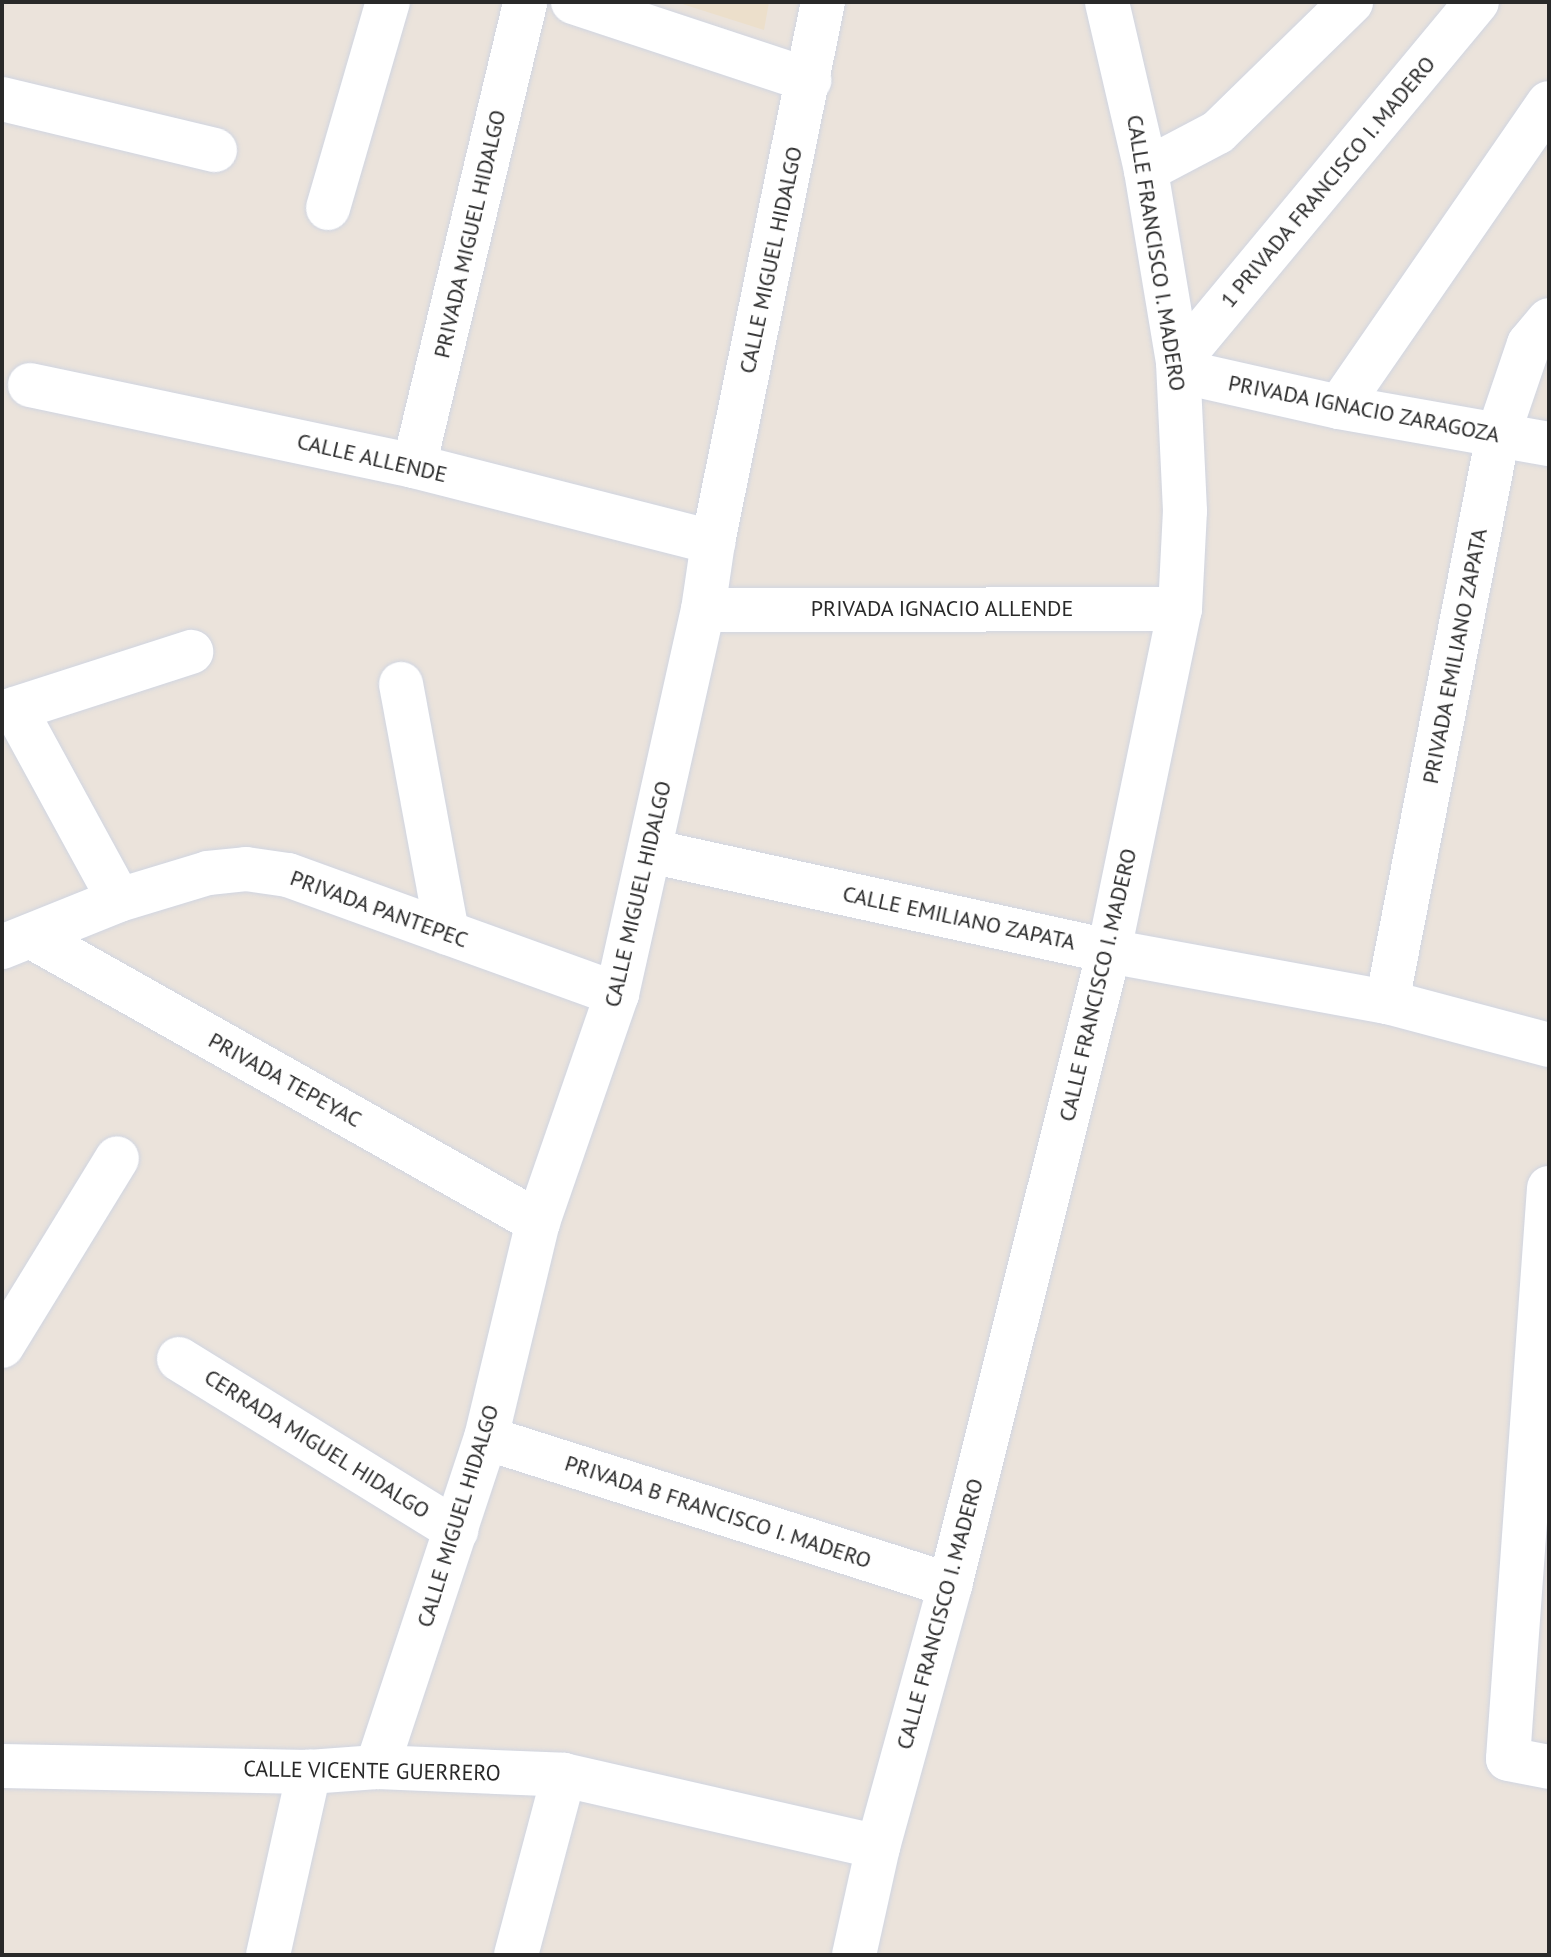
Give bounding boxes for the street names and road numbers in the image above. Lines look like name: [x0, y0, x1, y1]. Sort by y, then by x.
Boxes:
street label: 1 PRIVADA FRANCISCO I. MADERO: [1214, 50, 1442, 314]
street label: PRIVADA MIGUEL HIDALGO: [428, 106, 512, 362]
street label: CALLE FRANCISCO I. MADERO: [1121, 112, 1191, 394]
street label: CALLE MIGUEL HIDALGO: [734, 144, 808, 376]
street label: PRIVADA IGNACIO ZARAGOZA: [1225, 370, 1503, 448]
street label: CALLE ALLENDE: [294, 428, 450, 488]
street label: PRIVADA EMILIANO ZAPATA: [1417, 525, 1493, 787]
street label: PRIVADA IGNACIO ALLENDE: [810, 596, 1074, 622]
street label: CALLE MIGUEL HIDALGO: [599, 778, 677, 1010]
street label: CALLE FRANCISCO I. MADERO: [1054, 845, 1142, 1125]
street label: PRIVADA PANTEPEC: [286, 864, 472, 954]
street label: CALLE EMILIANO ZAPATA: [840, 880, 1078, 956]
street label: PRIVADA TEPEYAC: [203, 1027, 367, 1133]
street label: CERRADA MIGUEL HIDALGO: [199, 1363, 435, 1525]
street label: CALLE MIGUEL HIDALGO: [411, 1401, 505, 1631]
street label: PRIVADA B FRANCISCO I. MADERO: [560, 1450, 876, 1574]
street label: CALLE FRANCISCO I. MADERO: [891, 1475, 989, 1753]
street label: CALLE VICENTE GUERRERO: [243, 1756, 501, 1786]

